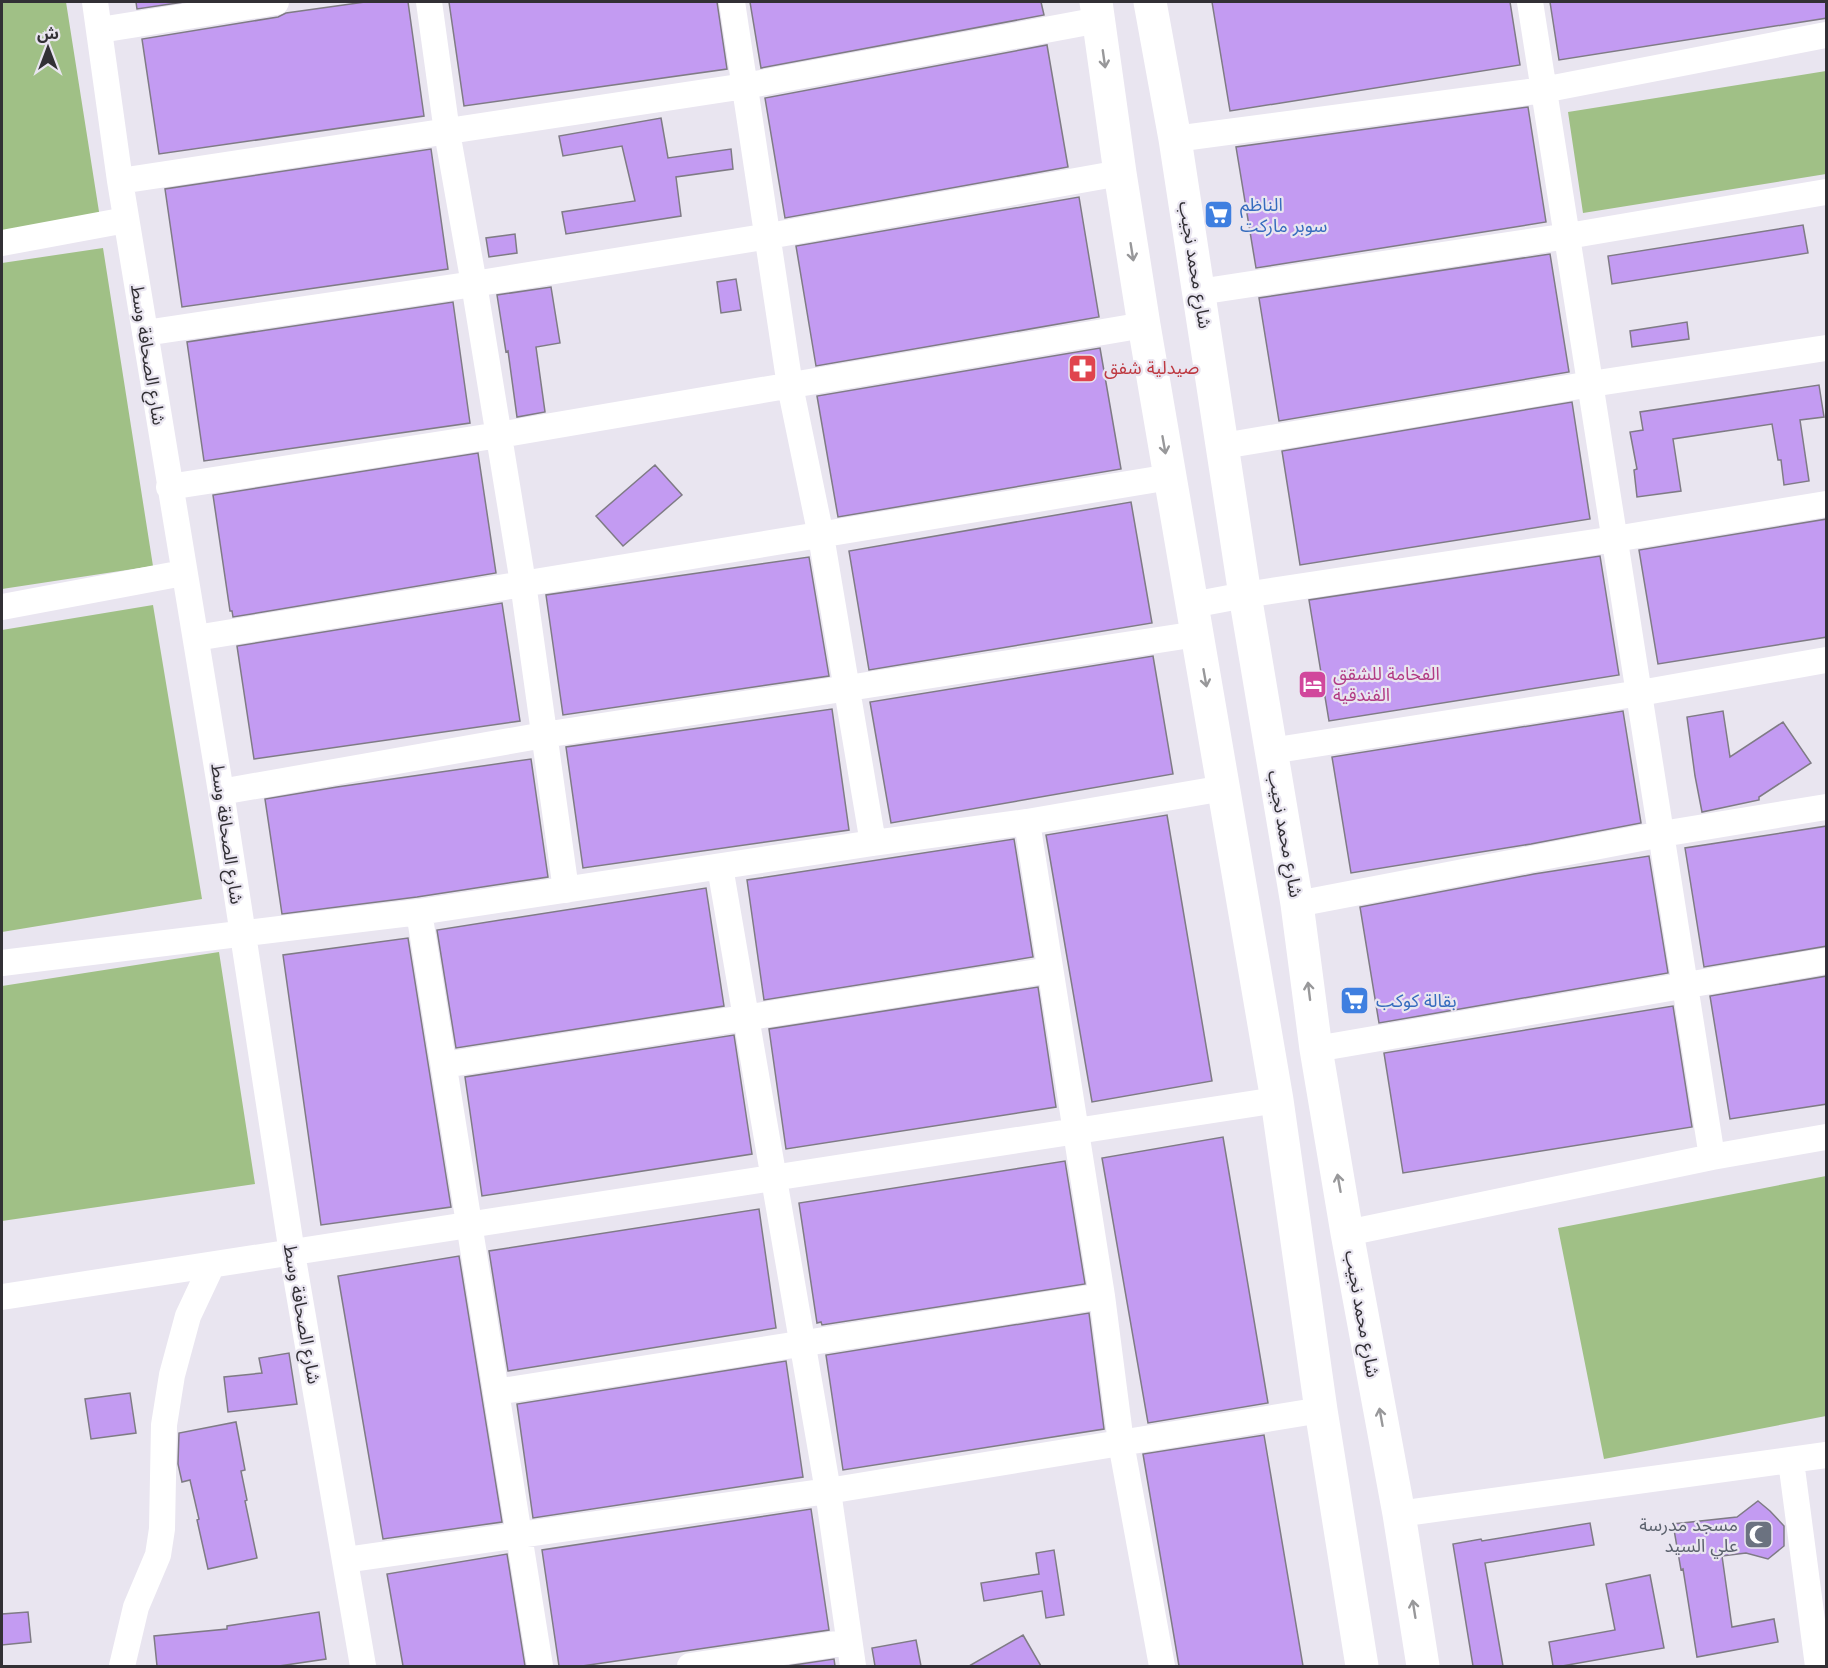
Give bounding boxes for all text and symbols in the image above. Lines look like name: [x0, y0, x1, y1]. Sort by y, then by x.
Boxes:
north arrow: [18, 18, 78, 78]
text: ش: [37, 23, 59, 43]
one-way arrow: [1099, 49, 1110, 69]
place label: الناظم سوبر ماركت: [1240, 194, 1327, 237]
supermarket icon: الناظم سوبر ماركت: [1203, 199, 1235, 231]
street label: شارع محمد نجيب: [1171, 200, 1216, 331]
one-way arrow: [1127, 242, 1138, 262]
street label: شارع الصحافة وسط: [123, 283, 170, 427]
pharmacy icon: صيدلية شفق: [1067, 352, 1099, 384]
place label: صيدلية شفق: [1104, 357, 1199, 379]
one-way arrow: [1159, 434, 1170, 454]
place label: الفخامة للشقق الفندقية: [1333, 663, 1440, 705]
one-way arrow: [1199, 668, 1210, 688]
hotel icon: الفخامة للشقق الفندقية: [1296, 668, 1328, 700]
street label: شارع الصحافة وسط: [203, 762, 248, 906]
street label: شارع محمد نجيب: [1260, 769, 1307, 900]
one-way arrow: [1303, 981, 1314, 1001]
supermarket icon: بقالة كوكب: [1339, 985, 1371, 1017]
place label: بقالة كوكب: [1376, 990, 1456, 1012]
one-way arrow: [1333, 1174, 1344, 1194]
street label: شارع الصحافة وسط: [276, 1242, 325, 1386]
street label: شارع محمد نجيب: [1337, 1249, 1384, 1380]
one-way arrow: [1375, 1407, 1386, 1427]
place label: مسجد مدرسة علي السيد: [1639, 1514, 1738, 1559]
mosque icon: مسجد مدرسة علي السيد: [1743, 1519, 1775, 1551]
one-way arrow: [1408, 1599, 1419, 1619]

